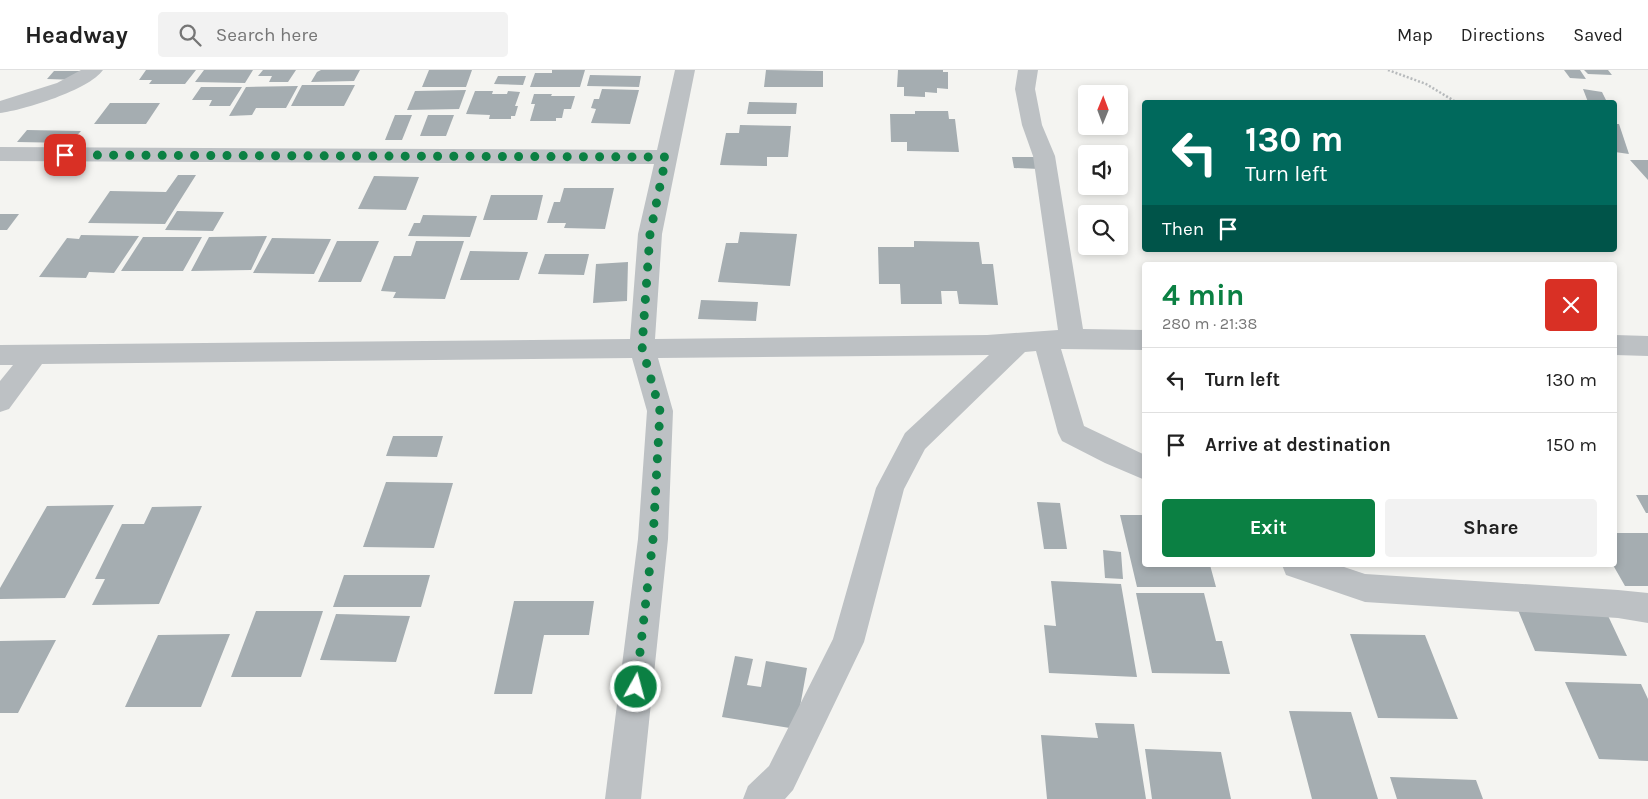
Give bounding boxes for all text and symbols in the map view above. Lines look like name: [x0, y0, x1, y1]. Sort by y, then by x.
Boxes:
search box: [158, 12, 508, 57]
text: Headway: [25, 21, 128, 49]
icon: search: [176, 21, 204, 49]
text: Search here: [216, 24, 318, 46]
text: Map: [1397, 24, 1433, 46]
text: Directions: [1461, 24, 1545, 46]
text: Saved: [1573, 24, 1623, 46]
north arrow: [1078, 85, 1128, 135]
map controls: [1078, 85, 1128, 255]
text: 130 m: [1245, 119, 1343, 160]
icon: left: [1162, 120, 1227, 185]
pin: [44, 134, 86, 176]
icon: arrive: [51, 141, 79, 169]
button: sound: [1078, 145, 1128, 195]
text: Turn left: [1245, 161, 1328, 187]
button: search: [1078, 205, 1128, 255]
icon: arrive: [1214, 215, 1242, 243]
text: Then: [1162, 218, 1204, 240]
text: 4 min: [1162, 277, 1244, 313]
button: close: [1545, 279, 1597, 331]
text: 280 m · 21:38: [1162, 314, 1257, 333]
icon: left: [1162, 366, 1190, 394]
text: Turn left: [1205, 369, 1280, 391]
text: 130 m: [1546, 369, 1597, 391]
icon: arrive: [1162, 431, 1190, 459]
text: Arrive at destination: [1205, 434, 1391, 456]
text: 150 m: [1546, 434, 1597, 456]
button: Exit: [1162, 499, 1375, 557]
button: Share: [1385, 499, 1597, 557]
position arrow: [609, 660, 661, 712]

